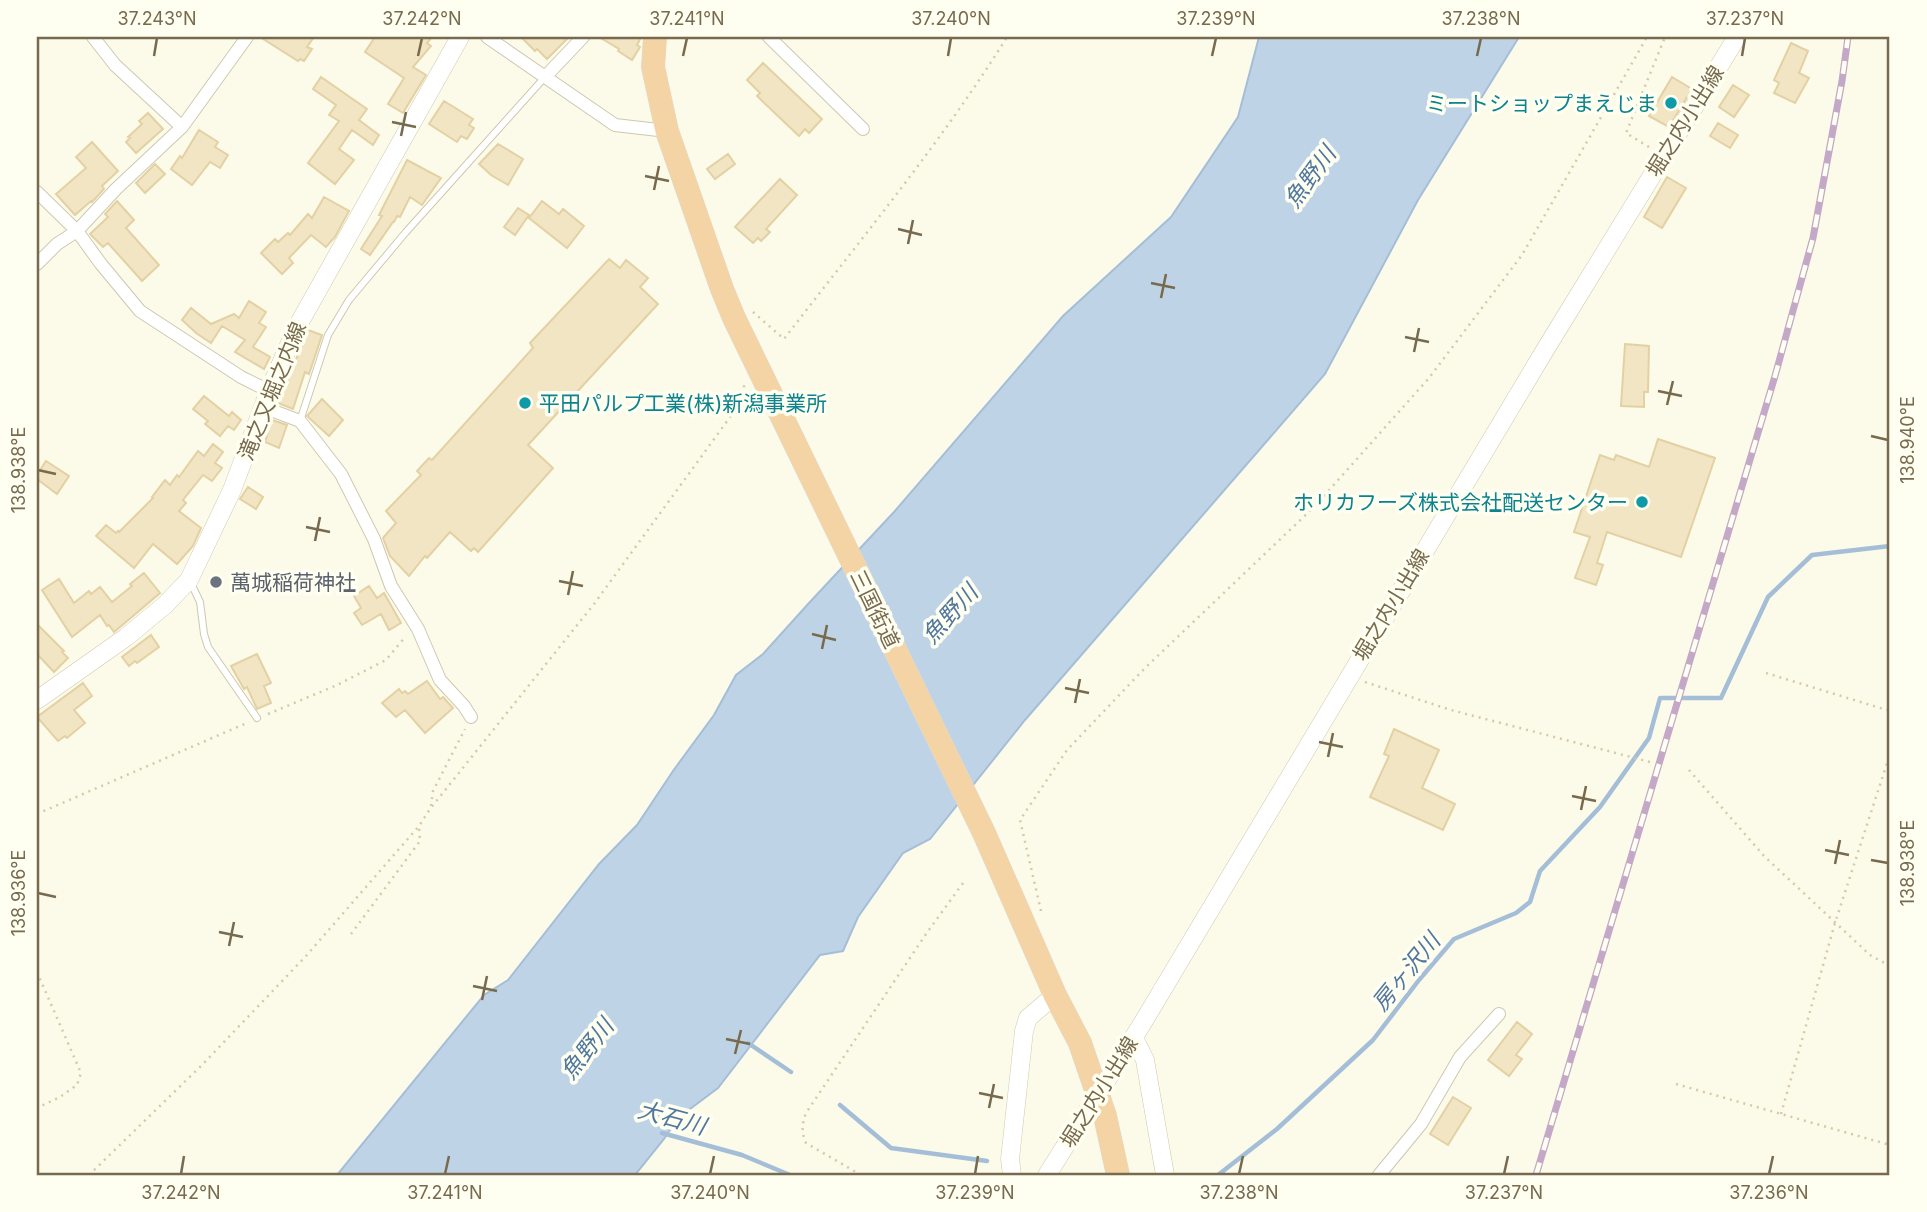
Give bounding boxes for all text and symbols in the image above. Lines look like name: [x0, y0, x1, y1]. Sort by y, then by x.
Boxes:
text: 37.243°N: [117, 8, 197, 29]
text: 37.242°N: [382, 8, 462, 29]
text: 37.241°N: [649, 8, 725, 29]
text: 37.240°N: [911, 8, 991, 29]
text: 37.239°N: [1176, 8, 1256, 29]
text: 37.238°N: [1442, 8, 1520, 29]
text: 37.237°N: [1706, 8, 1784, 29]
street label: 堀之内小出線: [1641, 61, 1729, 181]
place label: ミートショップまえじま: [1426, 91, 1657, 116]
marker: ミートショップまえじま: [1663, 95, 1679, 111]
water label: 魚野川: [1278, 138, 1343, 213]
street label: 滝之又堀之内線: [233, 318, 311, 464]
place label: 平田パルプ工業(株)新潟事業所: [539, 391, 827, 416]
marker: 平田パルプ工業(株)新潟事業所: [517, 395, 533, 411]
text: 138.940°E: [1897, 396, 1918, 484]
text: 138.938°E: [8, 427, 29, 513]
place label: ホリカフーズ株式会社配送センター: [1293, 490, 1628, 515]
marker: ホリカフーズ株式会社配送センター: [1634, 494, 1650, 510]
street label: 堀之内小出線: [1348, 545, 1434, 665]
street label: 三国街道: [845, 566, 905, 652]
place label: 萬城稲荷神社: [230, 570, 356, 595]
marker: 萬城稲荷神社: [208, 574, 224, 590]
water label: 魚野川: [917, 577, 985, 649]
text: 138.938°E: [1897, 820, 1918, 906]
text: 138.936°E: [8, 850, 29, 936]
water label: 房ヶ沢川: [1366, 925, 1448, 1017]
water label: 魚野川: [555, 1011, 621, 1085]
street label: 堀之内小出線: [1055, 1032, 1143, 1152]
water label: 大石川: [635, 1096, 712, 1141]
text: 37.242°N: [141, 1182, 221, 1203]
text: 37.241°N: [407, 1182, 483, 1203]
text: 37.240°N: [670, 1182, 750, 1203]
text: 37.239°N: [935, 1182, 1015, 1203]
text: 37.238°N: [1200, 1182, 1278, 1203]
text: 37.237°N: [1465, 1182, 1543, 1203]
text: 37.236°N: [1729, 1182, 1809, 1203]

